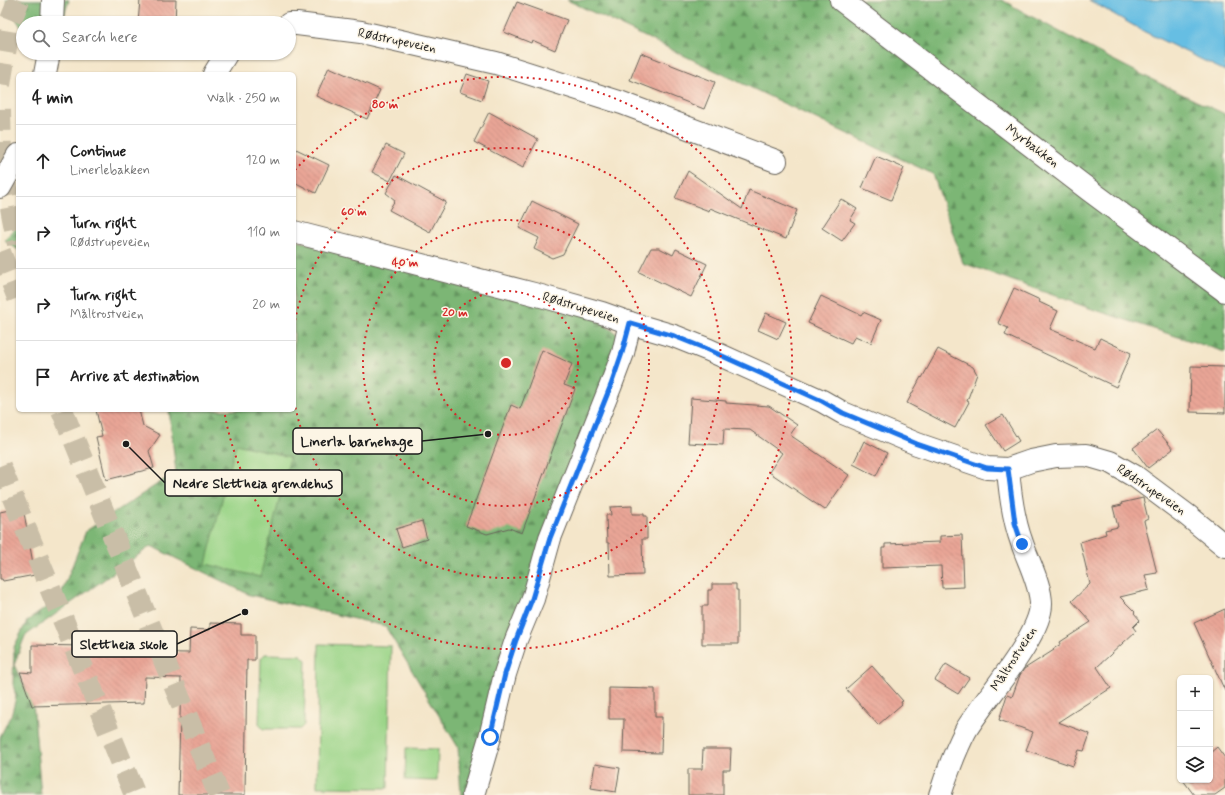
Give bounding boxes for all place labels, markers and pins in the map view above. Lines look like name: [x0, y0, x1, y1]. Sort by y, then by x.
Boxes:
centre of rings: [499, 356, 513, 370]
callout: Linerla barnehage: [293, 428, 422, 454]
callout: Nedre Slettheia grendehus: [165, 470, 342, 496]
callout: Slettheia skole: [72, 631, 177, 657]

